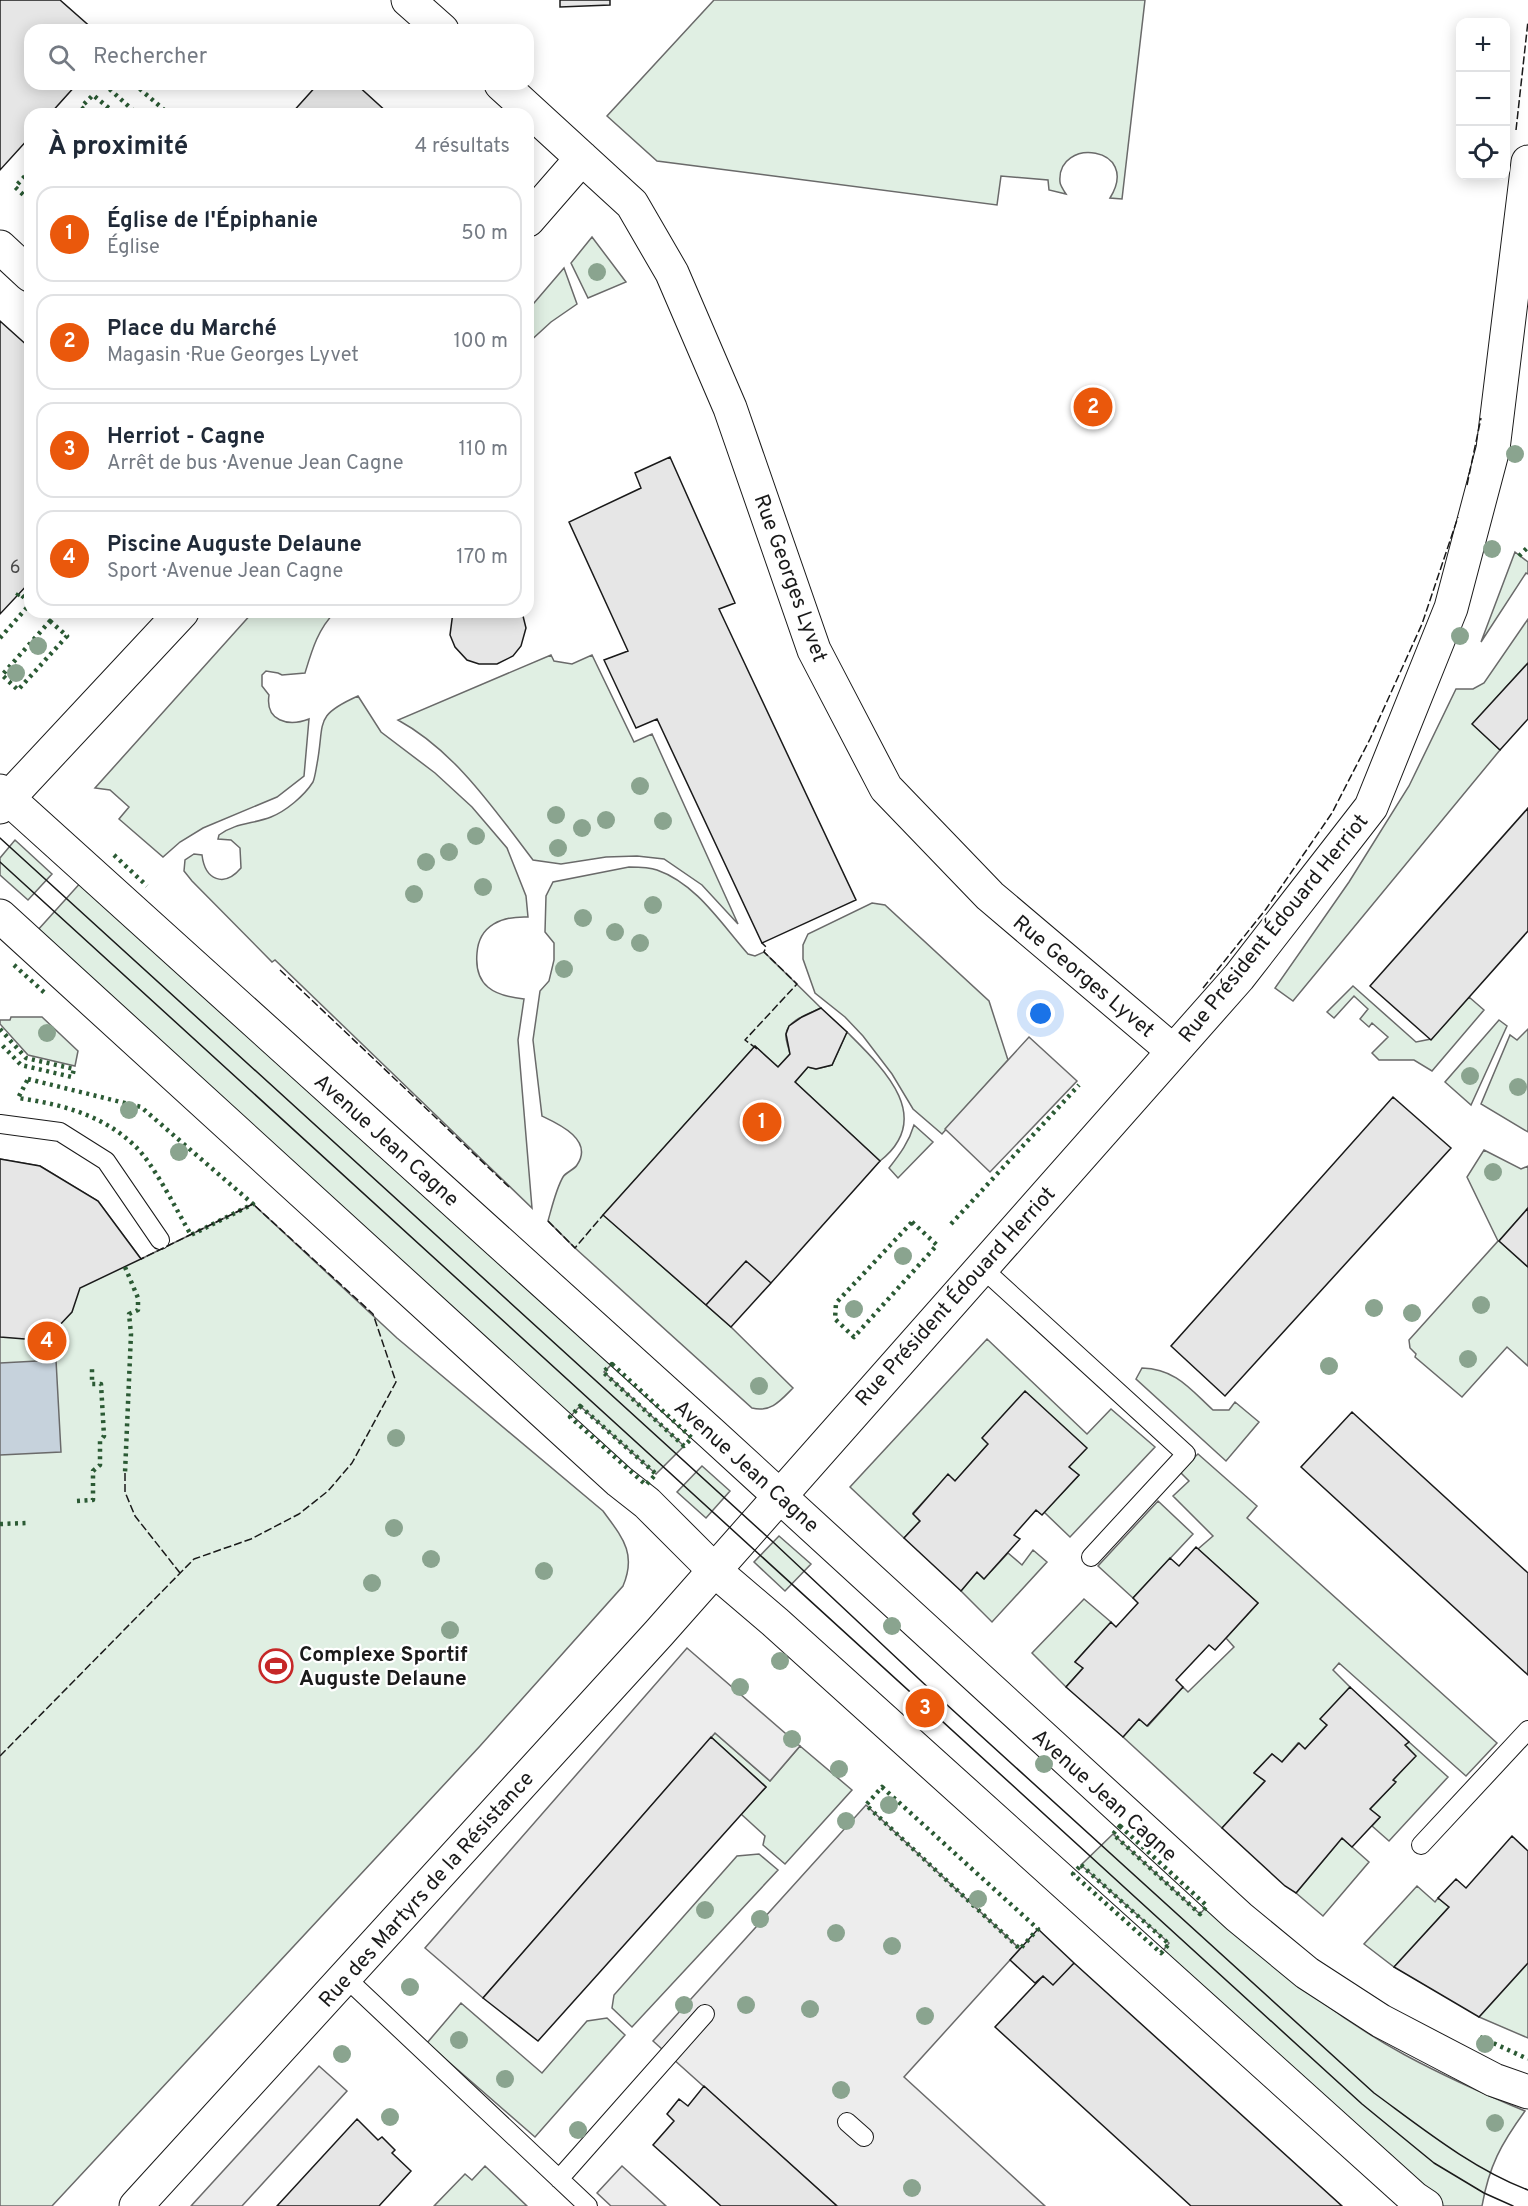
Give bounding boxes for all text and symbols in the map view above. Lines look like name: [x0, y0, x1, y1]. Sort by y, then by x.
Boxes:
map controls: [1456, 18, 1510, 180]
button: +: [1456, 18, 1510, 72]
search box: [24, 24, 534, 90]
icon: search: [45, 41, 78, 74]
text: Rechercher: [93, 44, 207, 71]
button: −: [1456, 72, 1510, 126]
button: locate: [1456, 126, 1510, 180]
text: À proximité: [48, 131, 188, 164]
text: 4 résultats: [415, 134, 510, 160]
text: Église de l'Épiphanie: [107, 208, 318, 235]
text: 1: [66, 221, 74, 247]
text: 50 m: [461, 221, 508, 247]
text: Église: [107, 235, 160, 261]
text: Place du Marché: [107, 316, 277, 343]
text: 2: [63, 329, 76, 355]
text: 100 m: [453, 329, 508, 355]
text: Magasin · Rue Georges Lyvet: [107, 343, 359, 369]
pin: 2: [1074, 384, 1112, 430]
text: Herriot - Cagne: [107, 424, 265, 451]
text: 3: [64, 437, 76, 463]
text: 110 m: [459, 437, 508, 463]
text: Arrêt de bus · Avenue Jean Cagne: [107, 451, 404, 477]
street label: Rue Georges Lyvet: [747, 491, 833, 666]
text: Piscine Auguste Delaune: [107, 532, 362, 559]
text: 4: [63, 545, 76, 571]
text: 170 m: [456, 545, 508, 571]
house number: 6: [10, 557, 20, 580]
text: Sport · Avenue Jean Cagne: [107, 559, 343, 585]
street label: Rue Président Édouard Herriot: [1173, 808, 1375, 1049]
street label: Rue Georges Lyvet: [1007, 910, 1159, 1044]
your location: [1026, 999, 1055, 1028]
street label: Avenue Jean Cagne: [308, 1069, 464, 1213]
pin: 1: [742, 1100, 782, 1144]
street label: Rue Président Édouard Herriot: [849, 1181, 1062, 1413]
pin: 4: [28, 1318, 66, 1364]
street label: Avenue Jean Cagne: [668, 1395, 824, 1539]
place label: Complexe Sportif Auguste Delaune: [299, 1642, 468, 1693]
sports icon: Complexe Sportif Auguste Delaune: [258, 1648, 294, 1684]
pin: 3: [906, 1686, 944, 1730]
street label: Avenue Jean Cagne: [1026, 1724, 1182, 1868]
street label: Rue des Martyrs de la Résistance: [314, 1766, 541, 2014]

